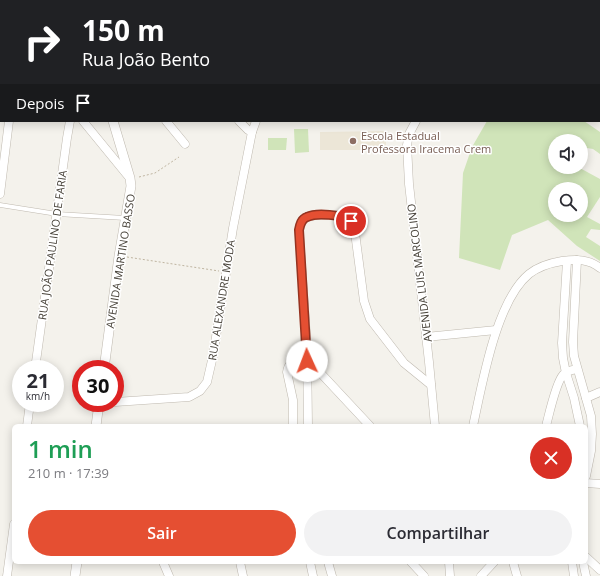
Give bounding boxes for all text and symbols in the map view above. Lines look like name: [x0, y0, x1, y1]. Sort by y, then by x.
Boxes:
text: 150 m: [82, 11, 165, 49]
icon: right: [16, 16, 68, 68]
text: Rua João Bento: [82, 47, 210, 71]
icon: arrive: [72, 92, 94, 114]
text: Depois: [16, 93, 64, 113]
place label: Escola Estadual Professora Iracema Crem: [361, 128, 491, 156]
map controls: [548, 134, 588, 222]
button: sound: [548, 134, 588, 174]
marker: Escola Estadual Professora Iracema Crem: [348, 136, 358, 146]
street label: RUA JOÃO PAULINO DE FARIA: [34, 169, 70, 321]
button: search: [548, 182, 588, 222]
street label: AVENIDA MARTINO BASSO: [102, 193, 138, 329]
street label: AVENIDA LUIS MARCOLINO: [403, 203, 435, 343]
pin: [334, 204, 368, 238]
icon: arrive: [340, 210, 362, 232]
street label: RUA ALEXANDRE MODA: [204, 238, 238, 361]
position arrow: [286, 340, 328, 382]
speed limit sign: 30: [72, 360, 124, 412]
text: 21: [27, 367, 49, 394]
text: km/h: [26, 389, 50, 403]
text: 1 min: [28, 432, 93, 465]
button: close: [530, 437, 572, 479]
text: 210 m · 17:39: [28, 464, 109, 482]
button: Sair: [28, 510, 296, 556]
button: Compartilhar: [304, 510, 572, 556]

